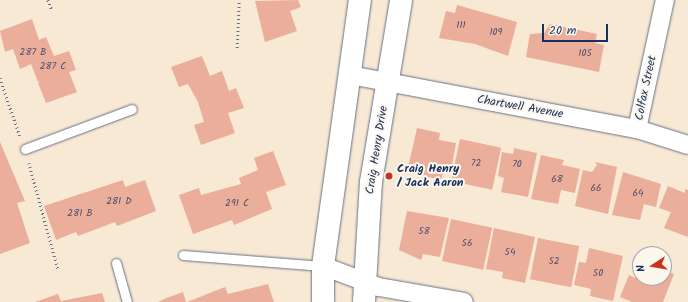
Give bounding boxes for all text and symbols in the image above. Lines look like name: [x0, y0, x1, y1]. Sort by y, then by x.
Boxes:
scale bar: [544, 16, 610, 42]
house number: 111: [456, 20, 466, 32]
text: 20 m: [549, 21, 576, 40]
house number: 109: [489, 27, 503, 39]
house number: 287 B: [20, 47, 46, 59]
house number: 105: [578, 48, 592, 60]
street label: Colfax Street: [632, 54, 660, 122]
house number: 287 C: [40, 61, 66, 73]
street label: Chartwell Avenue: [476, 92, 564, 122]
street label: Craig Henry Drive: [363, 105, 391, 195]
house number: 72: [471, 158, 481, 170]
house number: 70: [512, 159, 522, 171]
place label: Craig Henry / Jack Aaron: [397, 162, 464, 190]
marker: Craig Henry / Jack Aaron: [384, 171, 394, 181]
house number: 68: [551, 174, 563, 186]
house number: 66: [590, 183, 602, 195]
house number: 64: [632, 188, 644, 200]
house number: 281 D: [106, 196, 132, 208]
house number: 291 C: [225, 198, 249, 210]
house number: 281 B: [67, 208, 93, 220]
house number: 58: [418, 226, 430, 238]
house number: 56: [462, 238, 472, 250]
north arrow: [632, 246, 672, 286]
house number: 54: [505, 247, 515, 259]
house number: 52: [548, 256, 560, 268]
text: N: [632, 263, 651, 274]
house number: 50: [593, 268, 603, 280]

